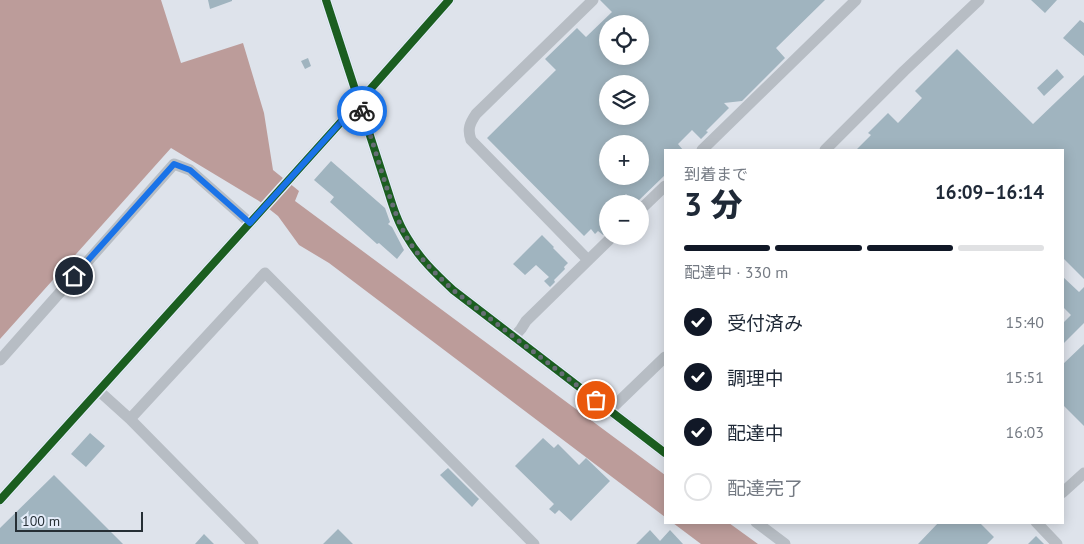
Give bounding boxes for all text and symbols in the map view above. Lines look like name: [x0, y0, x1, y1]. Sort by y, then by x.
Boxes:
map controls: [599, 15, 649, 245]
button: locate: [599, 15, 649, 65]
button: layers: [599, 75, 649, 125]
courier: [337, 86, 387, 136]
icon: bike: [348, 97, 376, 125]
button: +: [599, 135, 649, 185]
text: 到着まで: [684, 164, 748, 184]
text: 16:09–16:14: [935, 180, 1044, 204]
text: 3 分: [684, 183, 742, 225]
button: −: [599, 195, 649, 245]
pin: [53, 255, 95, 297]
icon: home: [60, 262, 88, 290]
text: 配達中 · 330 m: [684, 262, 788, 282]
icon: check: [684, 308, 712, 336]
text: 受付済み: [727, 311, 803, 335]
text: 15:40: [1006, 312, 1044, 332]
icon: check: [684, 363, 712, 391]
text: 調理中: [727, 366, 784, 390]
text: 15:51: [1006, 367, 1044, 387]
pin: [575, 379, 617, 421]
icon: bag: [582, 386, 610, 414]
icon: check: [684, 418, 712, 446]
text: 配達中: [727, 421, 784, 445]
text: 16:03: [1006, 422, 1044, 442]
text: 配達完了: [727, 476, 803, 500]
scale bar: [15, 509, 142, 532]
text: 100 m: [22, 512, 60, 530]

